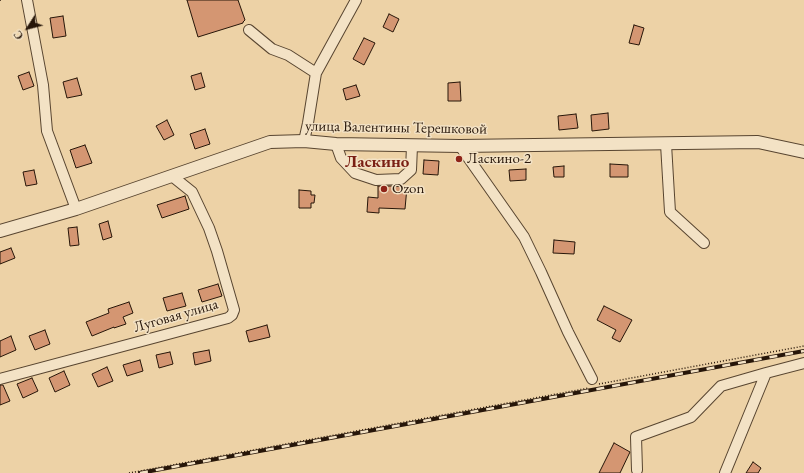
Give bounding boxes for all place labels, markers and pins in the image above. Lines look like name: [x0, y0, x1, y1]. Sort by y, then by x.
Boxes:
place label: Ласкино-2: [467, 150, 531, 168]
marker: Ласкино-2: [454, 154, 464, 164]
place label: Ozon: [392, 180, 424, 198]
marker: Ozon: [379, 184, 389, 194]

